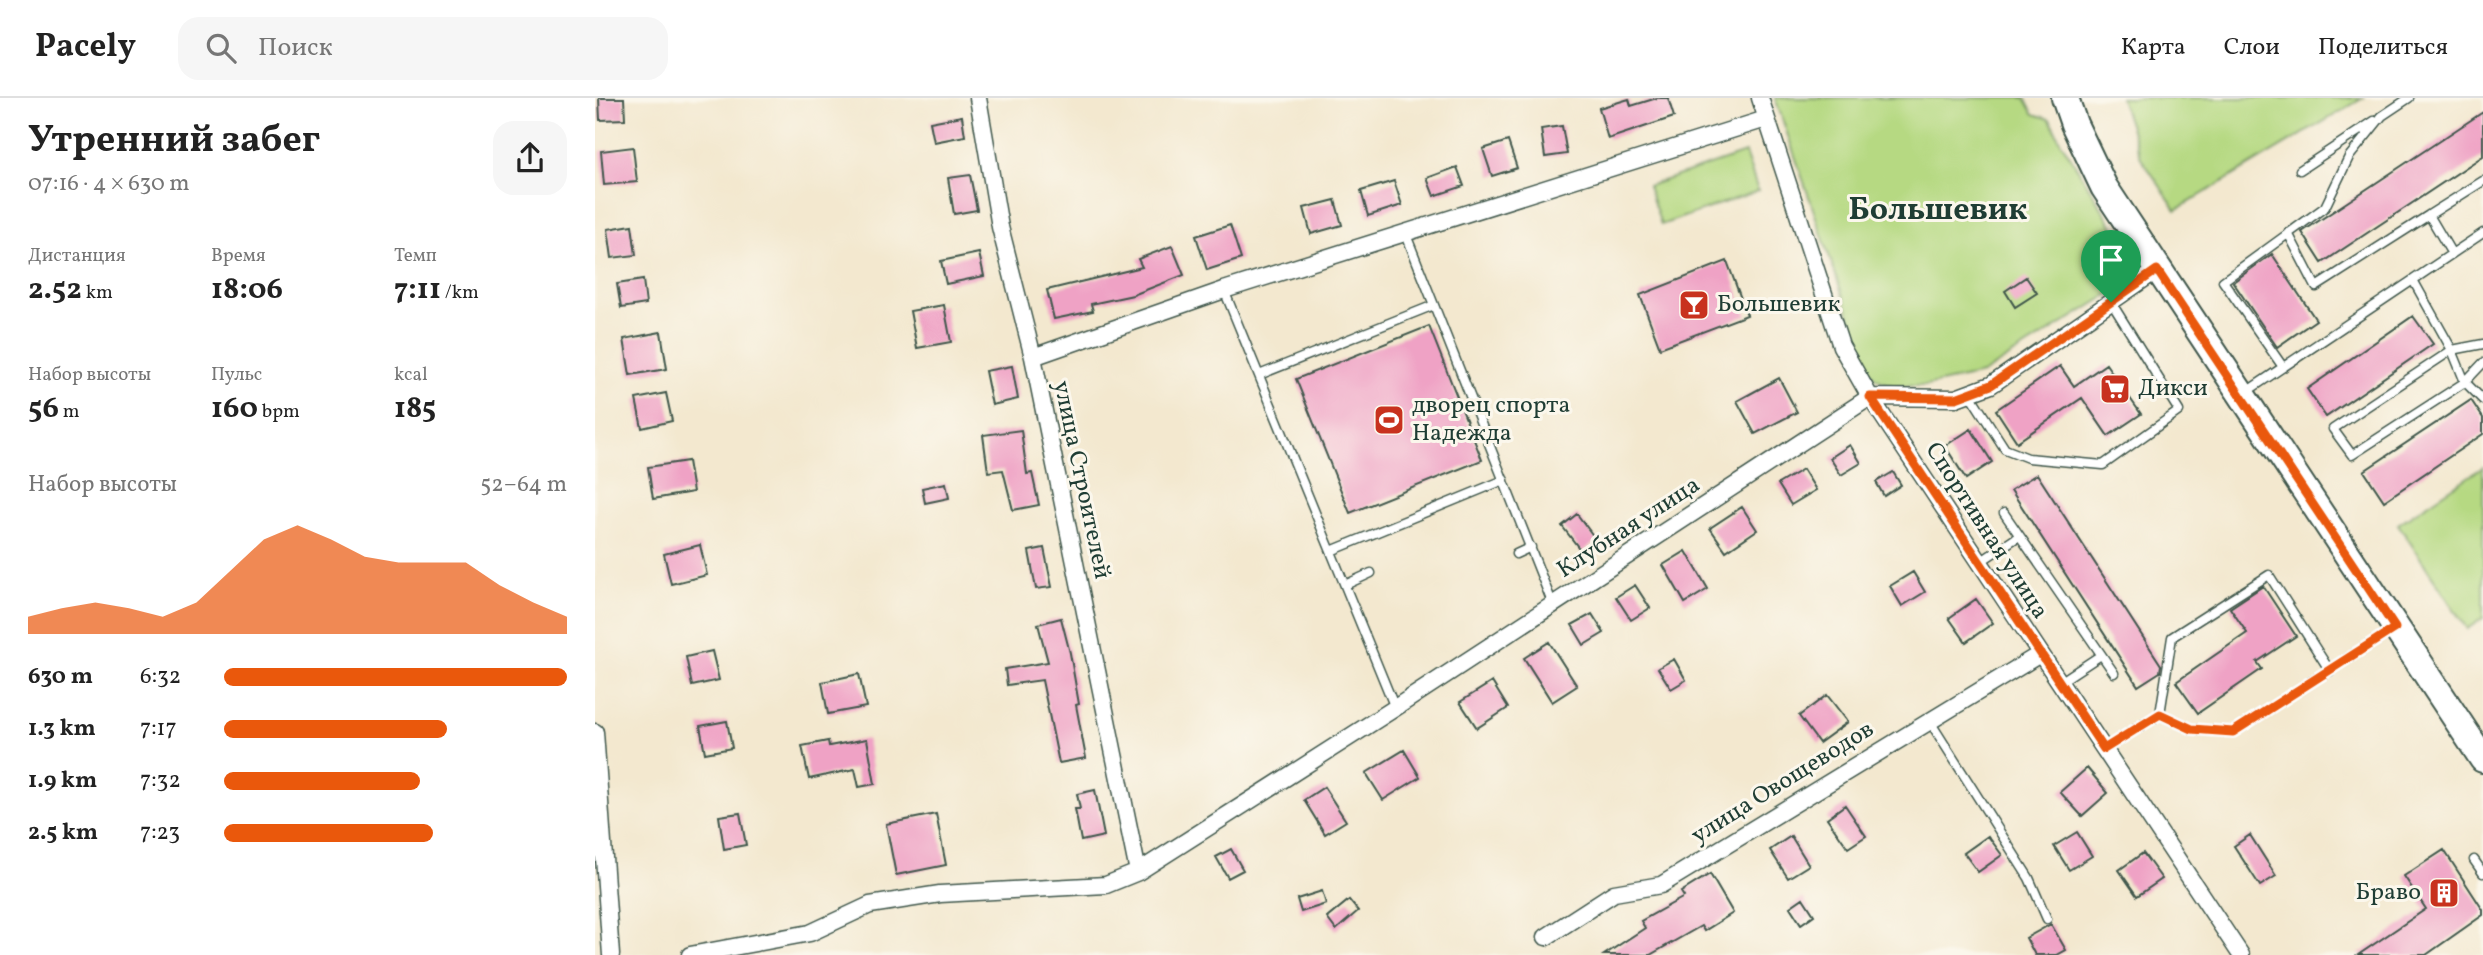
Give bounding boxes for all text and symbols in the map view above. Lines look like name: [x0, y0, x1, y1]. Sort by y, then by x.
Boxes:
search box: [178, 17, 668, 80]
text: Pacely: [35, 25, 136, 71]
icon: search: [202, 29, 240, 67]
text: Поиск: [258, 30, 333, 66]
text: Карта: [2121, 31, 2186, 65]
text: Слои: [2224, 31, 2280, 65]
text: Поделиться: [2318, 31, 2448, 65]
text: Утренний забег: [28, 115, 320, 168]
button: share: [493, 121, 567, 195]
text: 07:16 · 4 × 630 m: [28, 168, 190, 200]
district label: Большевик: [1849, 189, 2027, 233]
pin: [2081, 230, 2141, 302]
icon: arrive: [2092, 241, 2130, 279]
text: Дистанция: [28, 243, 126, 269]
text: Время: [211, 243, 266, 269]
text: Темп: [394, 243, 437, 269]
text: 2.52: [28, 269, 82, 311]
text: 18:06: [211, 269, 283, 311]
text: 7:11: [394, 269, 441, 311]
text: km: [82, 280, 113, 306]
text: /km: [441, 280, 479, 306]
bar icon: Большевик: [1677, 288, 1711, 322]
place label: Большевик: [1717, 288, 1840, 322]
text: Набор высоты: [28, 362, 151, 388]
text: Пульс: [211, 362, 262, 388]
text: kcal: [394, 362, 428, 388]
supermarket icon: Дикси: [2098, 372, 2132, 406]
place label: Дикси: [2138, 372, 2208, 406]
street label: улица Строителей: [1043, 378, 1119, 582]
text: 56: [28, 388, 59, 430]
text: 160: [211, 388, 258, 430]
text: 185: [394, 388, 436, 430]
place label: дворец спорта Надежда: [1412, 389, 1570, 451]
text: m: [59, 399, 80, 425]
text: bpm: [258, 399, 300, 425]
sports icon: дворец спорта Надежда: [1372, 403, 1406, 437]
street label: Спортивная улица: [1916, 436, 2056, 626]
text: Набор высоты: [28, 469, 177, 501]
text: 52–64 m: [480, 469, 567, 501]
street label: Клубная улица: [1551, 469, 1707, 587]
text: 630 m: [28, 661, 93, 693]
text: 6:32: [140, 661, 181, 693]
text: 1.3 km: [28, 713, 96, 745]
text: 7:17: [140, 713, 177, 745]
street label: улица Овощеводов: [1685, 713, 1881, 853]
text: 1.9 km: [28, 765, 97, 797]
text: 7:32: [140, 765, 181, 797]
text: 2.5 km: [28, 817, 98, 849]
text: 7:23: [140, 817, 180, 849]
place label: Браво: [2356, 876, 2421, 910]
building icon: Браво: [2427, 876, 2461, 910]

